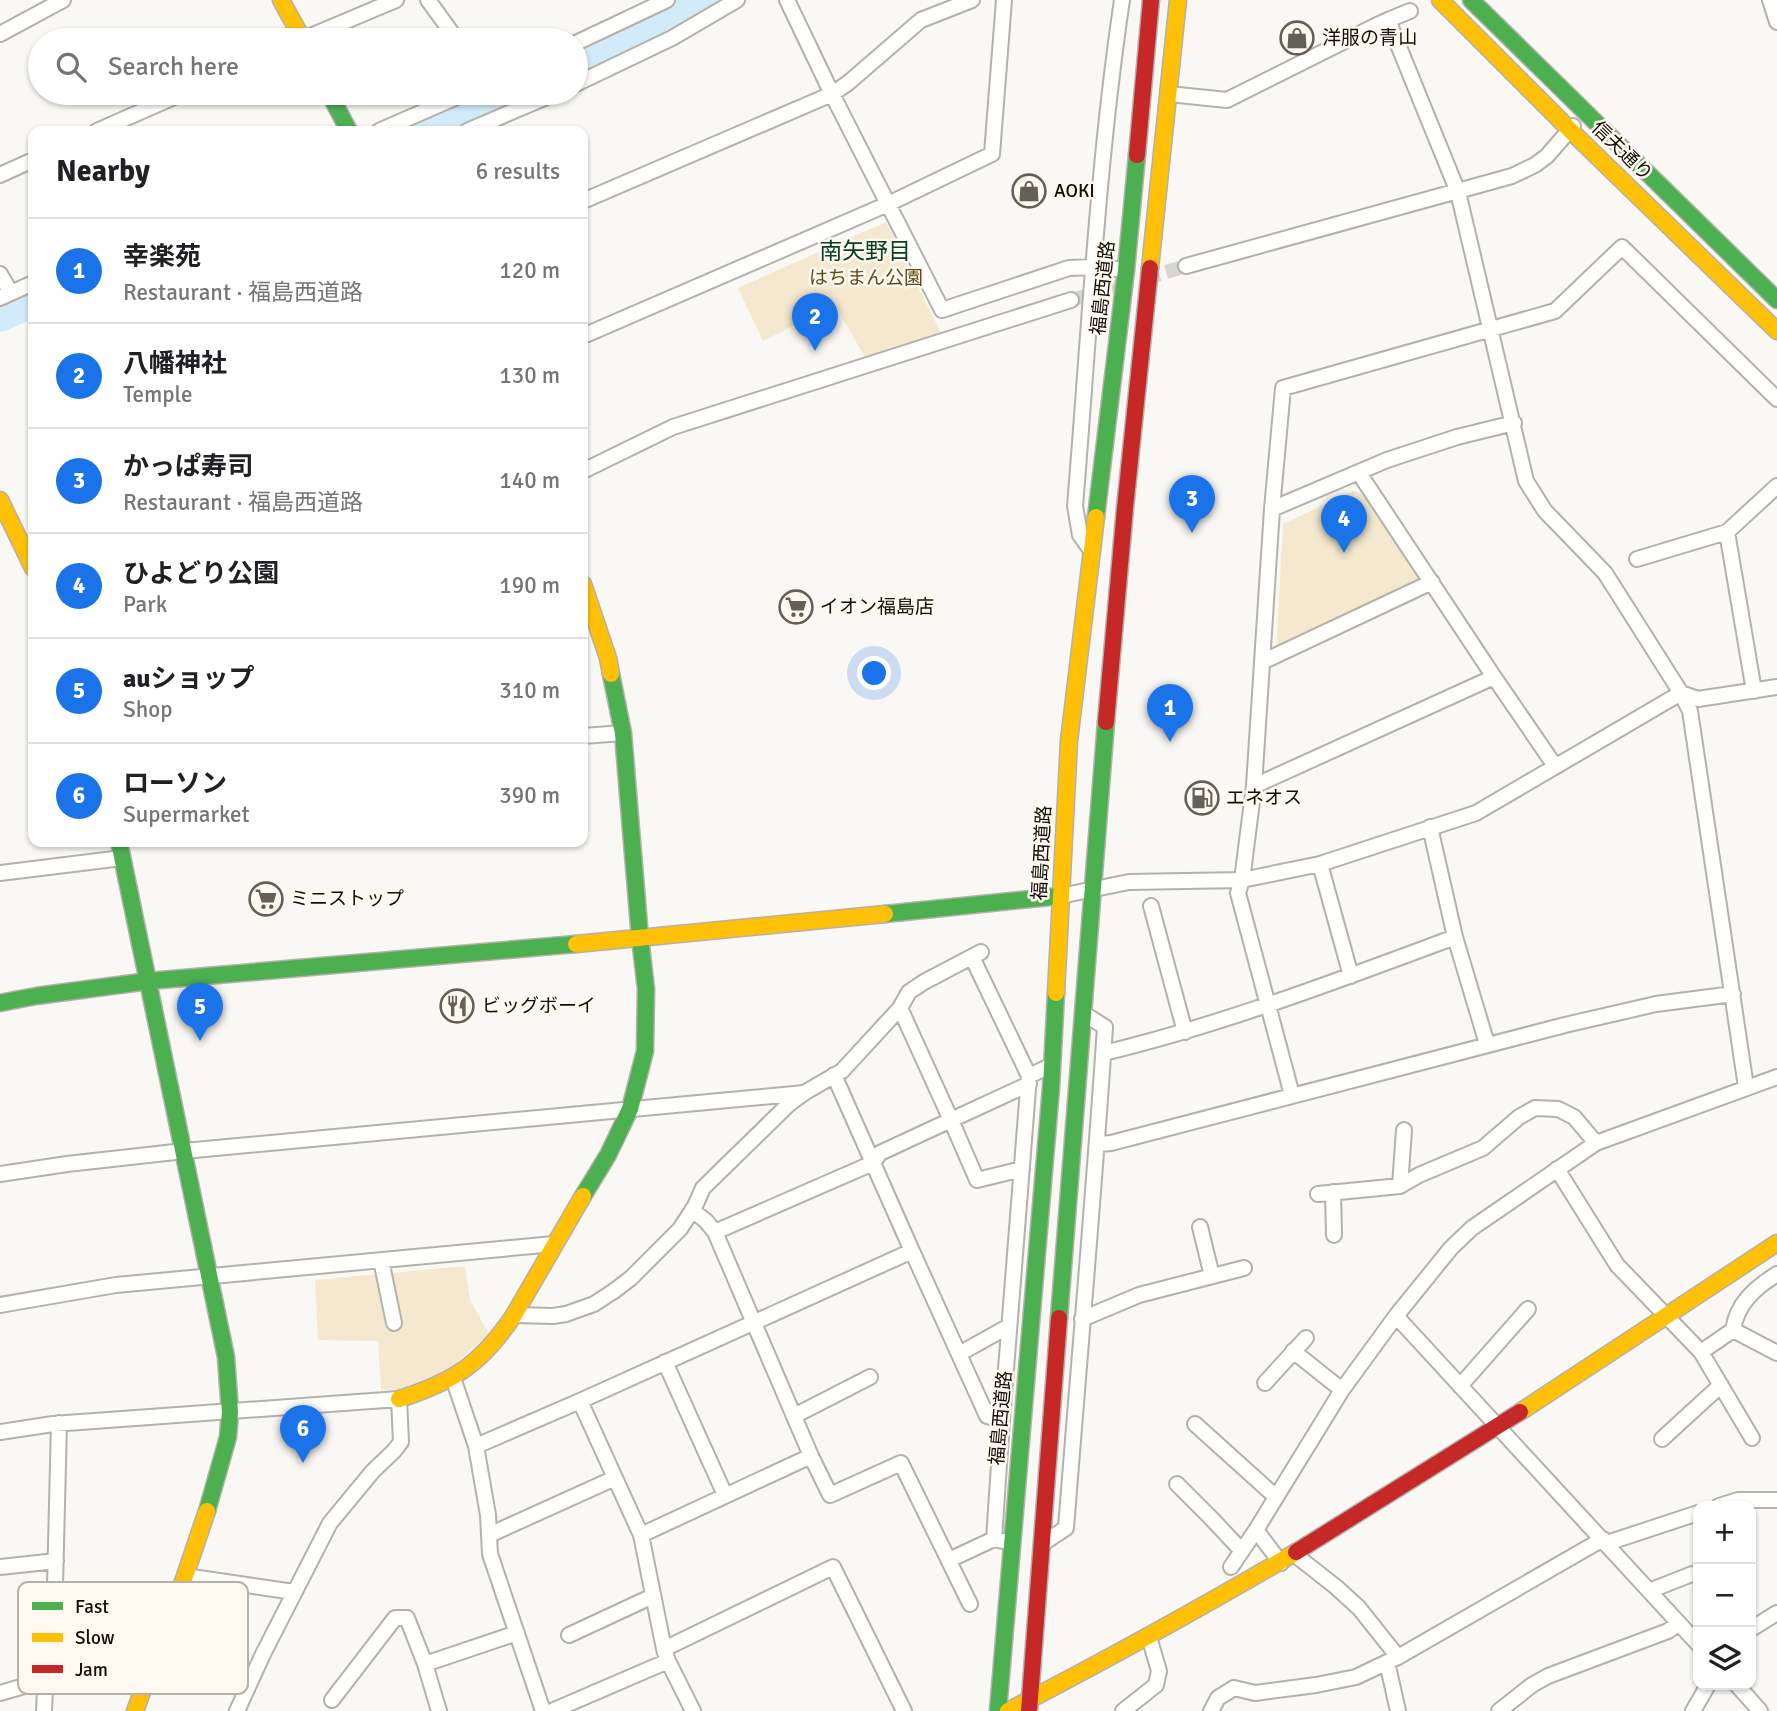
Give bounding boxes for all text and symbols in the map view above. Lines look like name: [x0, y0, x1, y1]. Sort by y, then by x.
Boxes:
shop icon: 洋服の青山: [1278, 19, 1316, 57]
place label: 洋服の青山: [1322, 26, 1417, 50]
search box: [28, 28, 588, 105]
icon: search: [52, 48, 90, 86]
text: Search here: [108, 51, 239, 83]
street label: 信夫通り: [1586, 116, 1658, 186]
text: Nearby: [56, 153, 150, 190]
text: 6 results: [476, 157, 560, 186]
shop icon: AOKI: [1010, 172, 1048, 210]
place label: AOKI: [1054, 179, 1095, 203]
district label: 南矢野目: [819, 237, 911, 266]
street label: 福島西道路: [1086, 239, 1120, 337]
text: 幸楽苑: [123, 241, 201, 273]
text: 1: [73, 256, 85, 285]
text: 120 m: [499, 256, 560, 285]
park label: はちまん公園: [809, 266, 923, 290]
text: Restaurant · 福島西道路: [123, 278, 363, 307]
pin: 2: [792, 293, 838, 351]
text: 八幡神社: [123, 348, 227, 380]
text: 2: [73, 361, 85, 390]
text: 130 m: [499, 361, 560, 390]
text: Temple: [123, 380, 192, 409]
text: かっぱ寿司: [123, 451, 253, 483]
text: 3: [73, 466, 85, 495]
text: 140 m: [499, 466, 560, 495]
pin: 3: [1169, 475, 1215, 533]
text: Restaurant · 福島西道路: [123, 488, 363, 517]
pin: 4: [1321, 495, 1367, 553]
text: ひよどり公園: [123, 558, 279, 590]
text: 4: [73, 571, 85, 600]
text: 190 m: [499, 571, 560, 600]
supermarket icon: イオン福島店: [777, 588, 815, 626]
text: Park: [123, 590, 167, 619]
place label: イオン福島店: [820, 595, 934, 619]
your location: [857, 656, 891, 690]
text: auショップ: [123, 663, 255, 695]
text: 5: [73, 676, 85, 705]
text: 310 m: [499, 676, 560, 705]
pin: 1: [1147, 684, 1193, 742]
text: Shop: [123, 695, 172, 724]
text: ローソン: [123, 768, 227, 800]
fuel station icon: エネオス: [1183, 779, 1221, 817]
text: 6: [73, 781, 85, 810]
text: 390 m: [499, 781, 560, 810]
place label: エネオス: [1226, 786, 1302, 810]
text: Supermarket: [123, 800, 250, 829]
street label: 福島西道路: [1028, 805, 1056, 901]
supermarket icon: ミニストップ: [247, 880, 285, 918]
place label: ミニストップ: [290, 887, 404, 911]
pin: 5: [177, 983, 223, 1041]
restaurant icon: ビッグボーイ: [438, 987, 476, 1025]
place label: ビッグボーイ: [482, 994, 596, 1018]
street label: 福島西道路: [985, 1370, 1017, 1466]
pin: 6: [280, 1405, 326, 1463]
map controls: [1693, 1501, 1756, 1690]
button: +: [1693, 1501, 1756, 1564]
button: −: [1693, 1564, 1756, 1627]
legend: [18, 1582, 248, 1694]
text: Fast: [75, 1595, 109, 1619]
text: Slow: [75, 1626, 115, 1650]
button: layers: [1693, 1627, 1756, 1690]
text: Jam: [75, 1658, 108, 1682]

